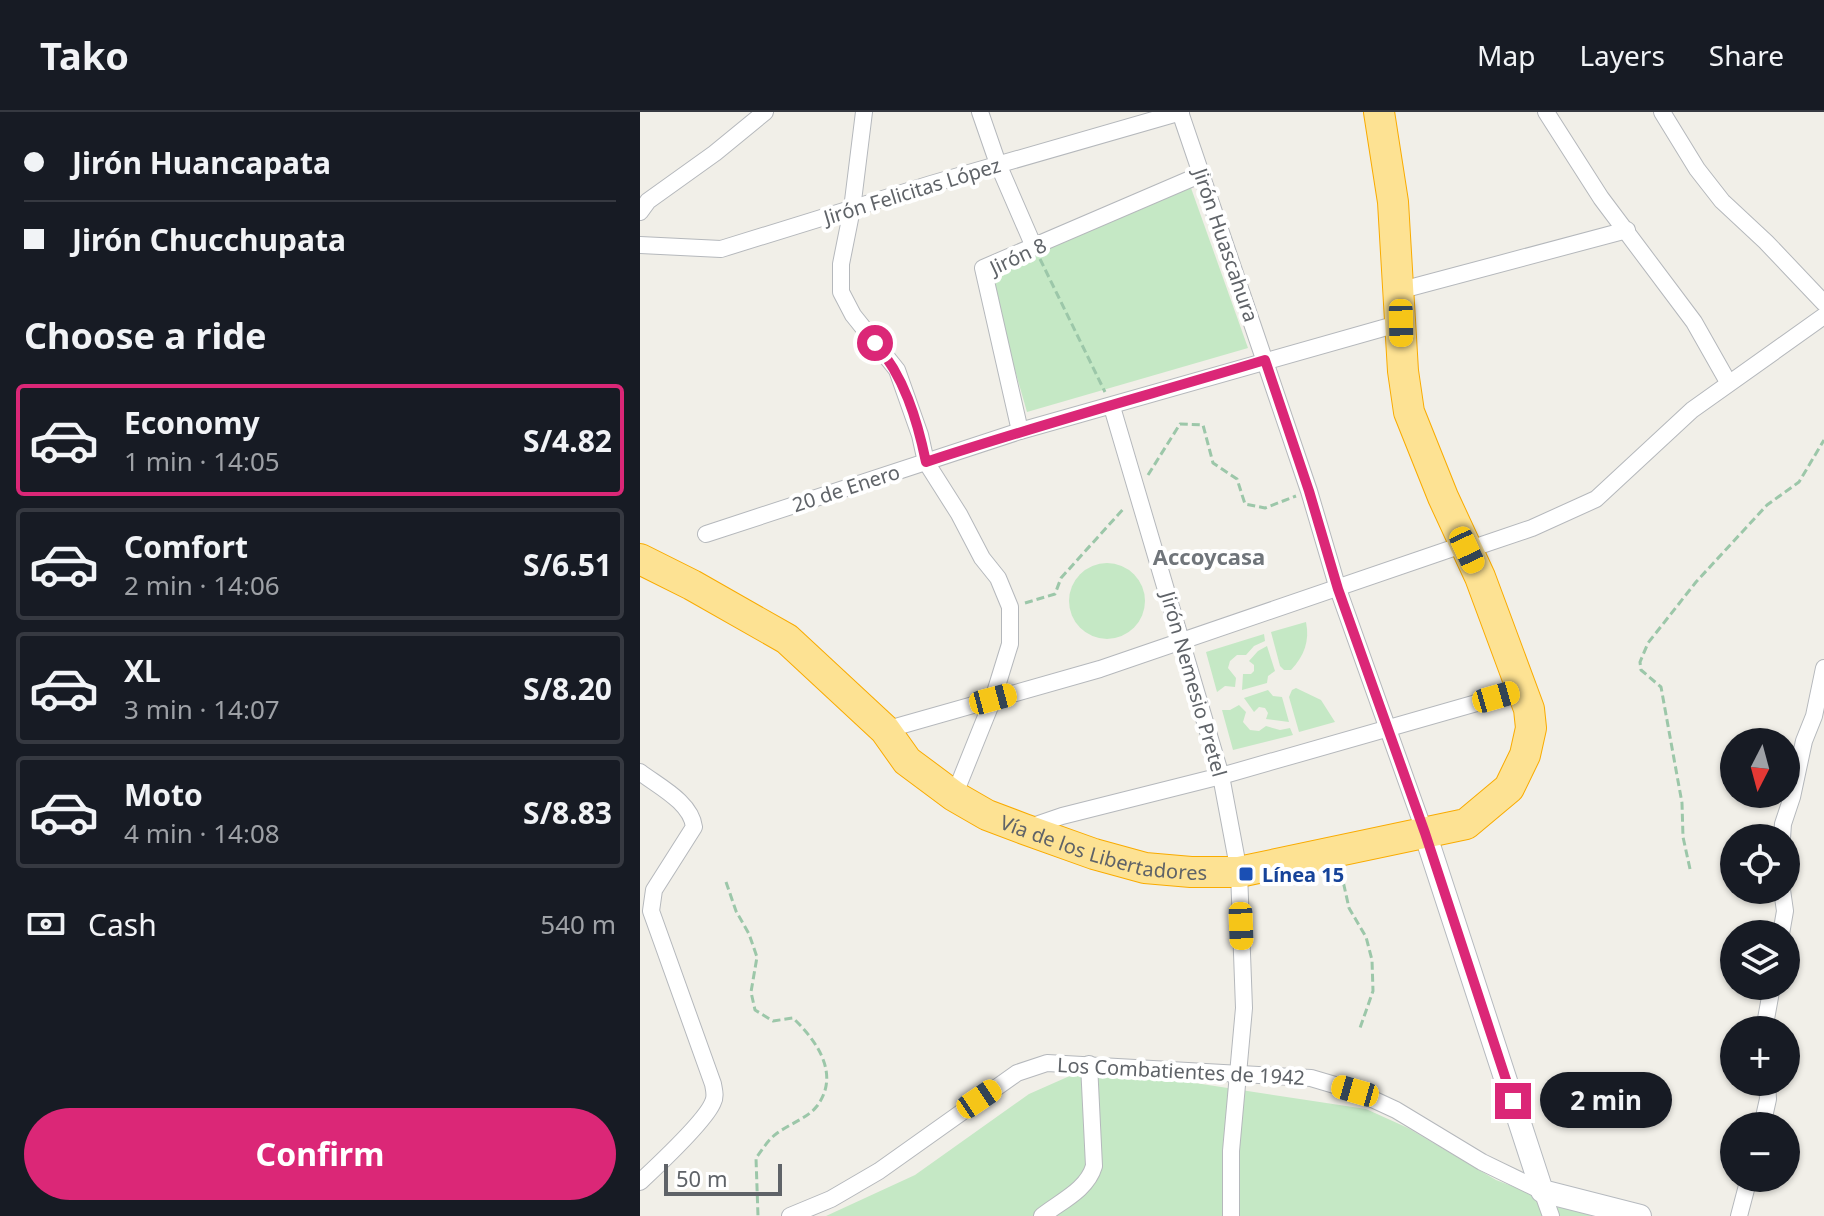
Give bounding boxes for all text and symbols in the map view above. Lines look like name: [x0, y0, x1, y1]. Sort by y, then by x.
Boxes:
text: Tako: [40, 29, 129, 81]
text: Map: [1477, 36, 1535, 74]
text: Layers: [1579, 36, 1665, 74]
text: Share: [1709, 36, 1784, 74]
text: Jirón Huancapata: [72, 142, 331, 183]
street label: Jirón Felicitas López: [818, 151, 1004, 231]
street label: Jirón Huascahura: [1186, 163, 1265, 325]
text: Jirón Chucchupata: [72, 219, 346, 260]
street label: Jirón 8: [983, 231, 1051, 282]
car: [1389, 299, 1413, 347]
text: Choose a ride: [24, 311, 266, 360]
route start: [857, 325, 893, 361]
text: Economy: [124, 402, 260, 443]
icon: car: [28, 404, 100, 476]
text: S/4.82: [523, 420, 612, 461]
text: 1 min · 14:05: [124, 443, 280, 479]
street label: 20 de Enero: [789, 458, 903, 518]
car: [1446, 523, 1488, 577]
text: Comfort: [124, 526, 248, 567]
icon: car: [28, 528, 100, 600]
district label: Accoycasa: [1153, 541, 1265, 571]
text: S/6.51: [523, 544, 612, 585]
text: 2 min · 14:06: [124, 567, 280, 603]
street label: Jirón Nemesio Pretel: [1154, 586, 1233, 780]
text: XL: [124, 650, 161, 691]
icon: car: [28, 652, 100, 724]
text: S/8.20: [523, 668, 612, 709]
car: [1470, 679, 1522, 715]
car: [967, 681, 1019, 717]
text: 3 min · 14:07: [124, 691, 280, 727]
north arrow: [1720, 728, 1800, 808]
map controls: [1720, 728, 1800, 1192]
text: Moto: [124, 774, 203, 815]
icon: car: [28, 776, 100, 848]
text: S/8.83: [523, 792, 612, 833]
street label: Vía de los Libertadores: [997, 808, 1207, 886]
text: 4 min · 14:08: [124, 815, 280, 851]
button: locate: [1720, 824, 1800, 904]
place label: Línea 15: [1262, 861, 1344, 888]
marker: Línea 15: [1237, 865, 1255, 883]
icon: cash: [24, 902, 68, 946]
car: [1228, 902, 1254, 950]
text: Cash: [88, 904, 157, 945]
text: 540 m: [540, 906, 616, 942]
button: layers: [1720, 920, 1800, 1000]
button: +: [1720, 1016, 1800, 1096]
street label: Los Combatientes de 1942: [1056, 1051, 1306, 1091]
car: [1329, 1073, 1381, 1109]
callout: 2 min: [1541, 1073, 1673, 1129]
car: [952, 1076, 1006, 1122]
text: 2 min: [1570, 1082, 1642, 1118]
route end: [1495, 1083, 1531, 1119]
button: Confirm: [24, 1108, 616, 1200]
button: −: [1720, 1112, 1800, 1192]
scale bar: [664, 1160, 782, 1196]
text: 50 m: [676, 1163, 727, 1193]

